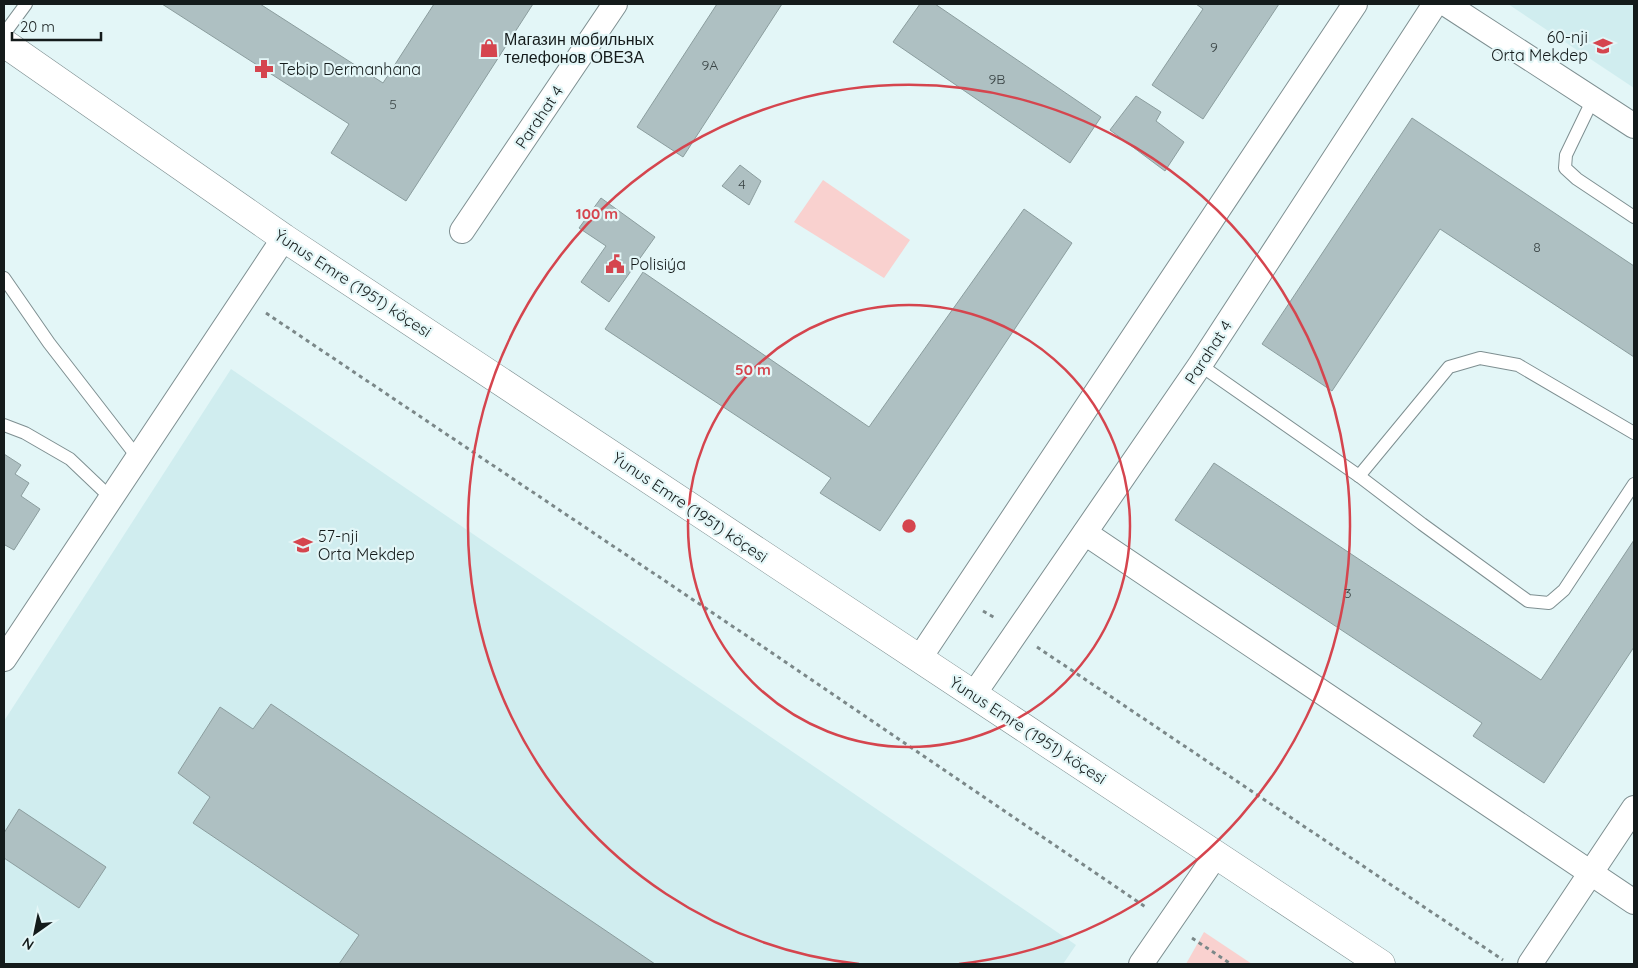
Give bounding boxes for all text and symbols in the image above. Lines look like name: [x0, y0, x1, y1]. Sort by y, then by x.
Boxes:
scale bar: [12, 10, 101, 42]
text: 20 m: [20, 17, 55, 36]
place label: 60-nji Orta Mekdep: [1491, 27, 1588, 65]
place label: Магазин мобильных телефонов ОВЕЗА: [504, 29, 654, 67]
school or university icon: 60-nji Orta Mekdep: [1592, 35, 1614, 57]
shop icon: Магазин мобильных телефонов ОВЕЗА: [478, 37, 500, 59]
house number: 9: [1210, 38, 1218, 56]
house number: 9A: [702, 56, 718, 74]
pharmacy icon: Tebip Dermanhana: [253, 58, 275, 80]
place label: Tebip Dermanhana: [279, 59, 421, 79]
house number: 9B: [989, 70, 1005, 88]
street label: Parahat 4: [511, 82, 567, 152]
house number: 5: [389, 95, 397, 113]
house number: 4: [738, 175, 746, 193]
text: 100 m: [576, 204, 618, 223]
street label: Ýunus Emre (1951) köçesi: [271, 225, 435, 341]
house number: 8: [1533, 238, 1541, 256]
public building icon: Polisiýa: [604, 253, 626, 275]
place label: Polisiýa: [630, 254, 686, 274]
street label: Parahat 4: [1180, 316, 1236, 388]
text: 50 m: [735, 360, 771, 379]
street label: Ýunus Emre (1951) köçesi: [608, 447, 772, 567]
centre of rings: [900, 517, 918, 535]
place label: 57-nji Orta Mekdep: [318, 526, 415, 564]
school or university icon: 57-nji Orta Mekdep: [292, 534, 314, 556]
house number: 3: [1344, 584, 1352, 602]
street label: Ýunus Emre (1951) köçesi: [946, 672, 1110, 788]
north arrow: [10, 908, 60, 958]
text: N: [19, 934, 37, 954]

